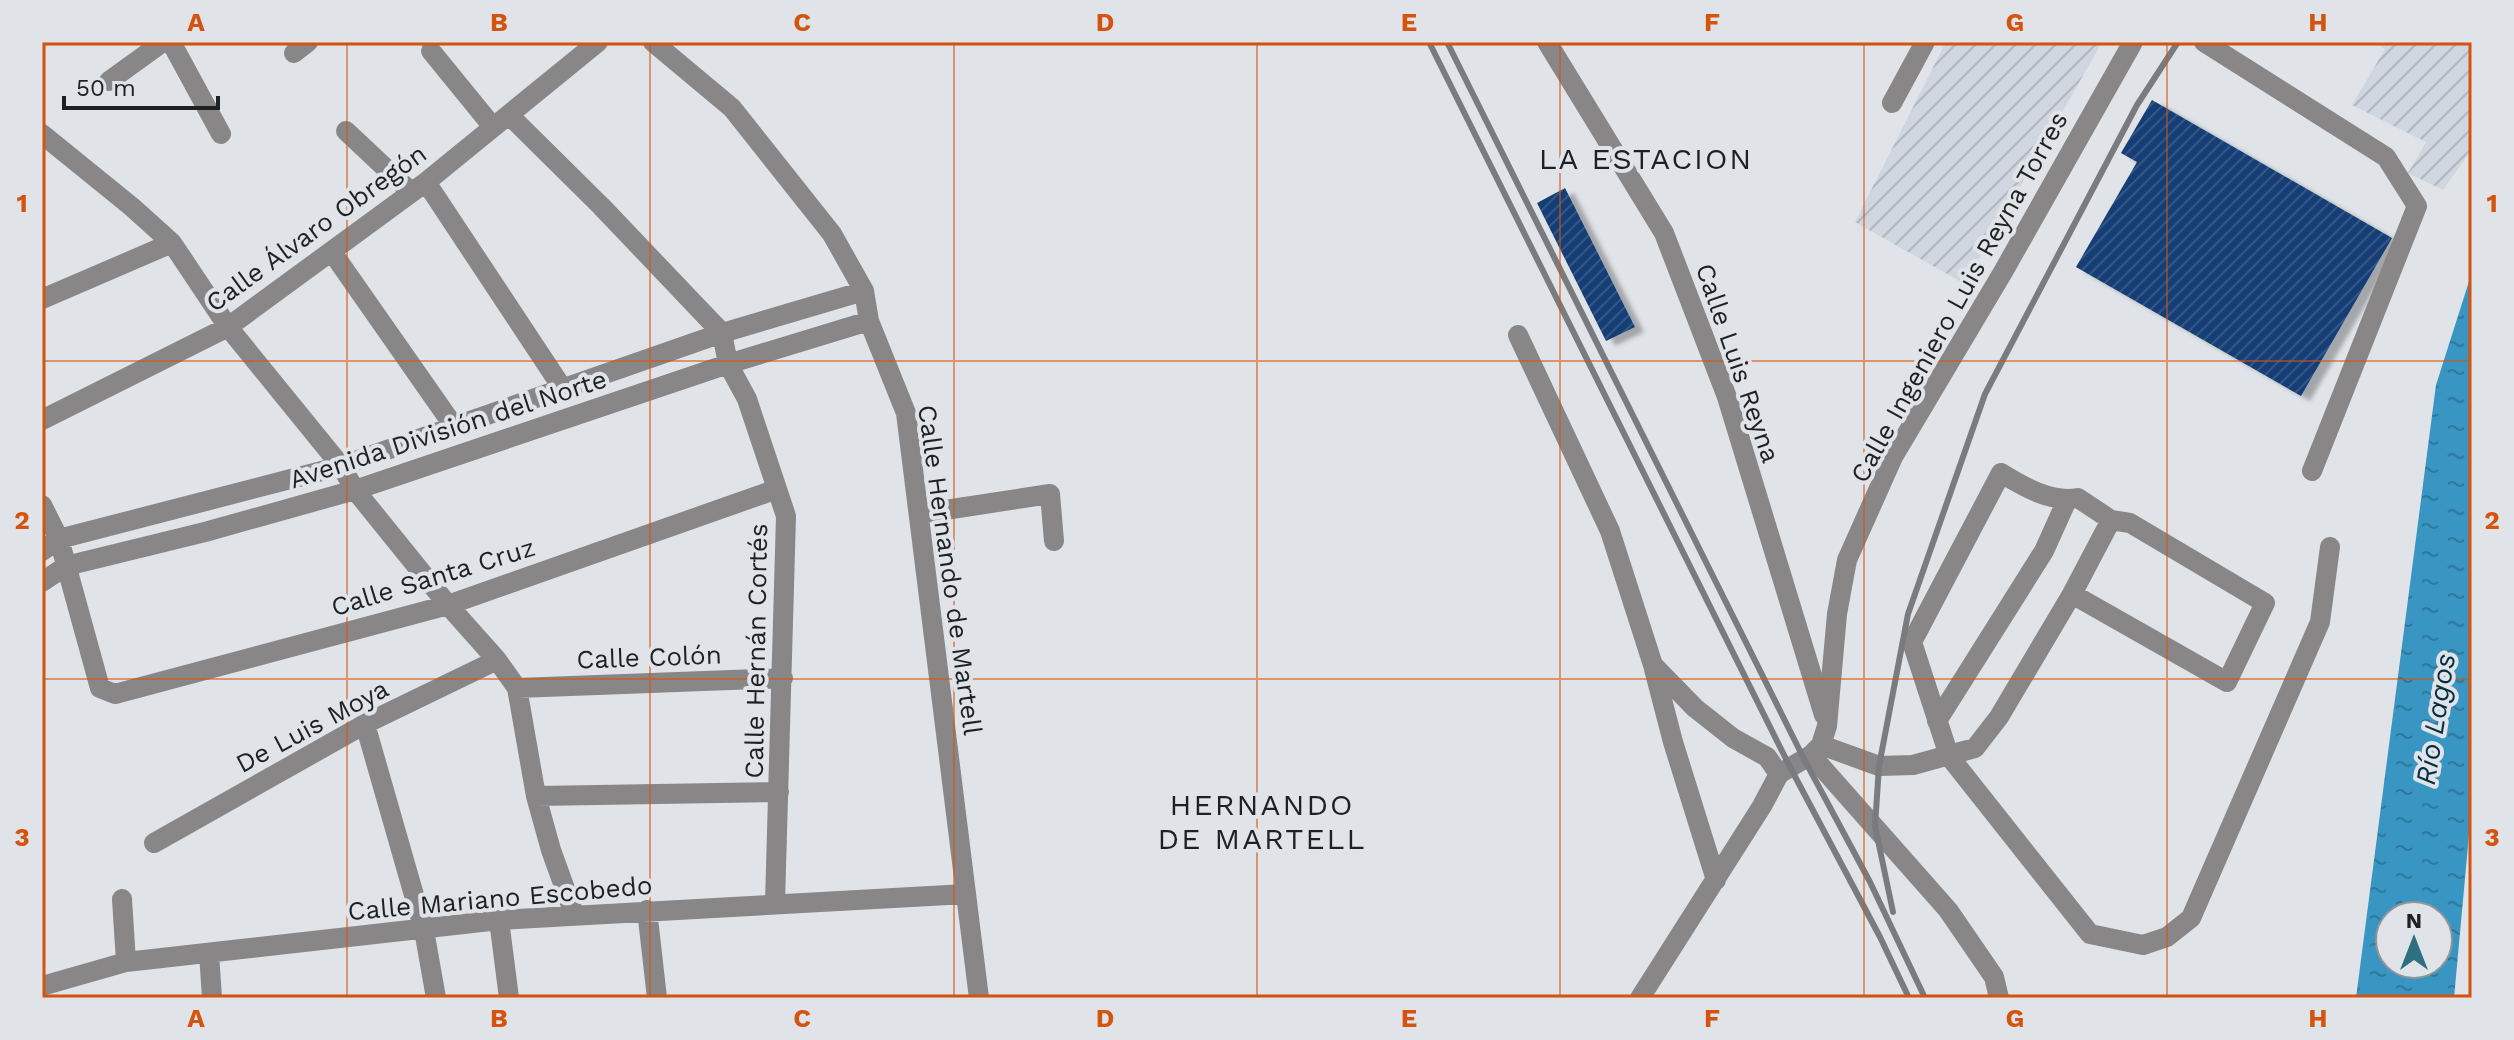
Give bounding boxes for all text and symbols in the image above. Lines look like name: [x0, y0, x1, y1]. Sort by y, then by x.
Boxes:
text: A: [187, 7, 205, 37]
text: B: [490, 7, 508, 37]
text: C: [793, 7, 811, 37]
text: D: [1096, 7, 1114, 37]
text: E: [1401, 7, 1417, 37]
text: F: [1704, 7, 1720, 37]
text: G: [2006, 7, 2024, 37]
text: H: [2308, 7, 2328, 37]
scale bar: [64, 60, 218, 110]
text: 50 m: [76, 74, 136, 102]
street label: Calle Ingeniero Luis Reyna Torres: [1844, 106, 2074, 488]
street label: Calle Álvaro Obregón: [200, 138, 432, 318]
district label: LA ESTACION: [1539, 141, 1753, 176]
text: 1: [16, 188, 28, 218]
text: 1: [2486, 188, 2498, 218]
street label: Calle Luis Reyna: [1690, 260, 1786, 467]
street label: Avenida División del Norte: [286, 363, 610, 495]
street label: Calle Hernando de Martell: [912, 403, 988, 737]
text: 2: [14, 505, 30, 535]
text: 2: [2484, 505, 2500, 535]
street label: Calle Hernán Cortés: [739, 523, 773, 779]
street label: Calle Santa Cruz: [327, 532, 539, 622]
street label: Calle Colón: [576, 639, 722, 675]
water label: Río Lagos: [2409, 651, 2462, 787]
street label: De Luis Moya: [231, 673, 394, 779]
district label: HERNANDO DE MARTELL: [1158, 787, 1366, 856]
text: 3: [14, 822, 30, 852]
text: 3: [2484, 822, 2500, 852]
street label: Calle Mariano Escobedo: [346, 870, 654, 926]
north arrow: [2374, 900, 2454, 980]
text: N: [2406, 908, 2422, 933]
text: A: [187, 1003, 205, 1033]
text: B: [490, 1003, 508, 1033]
text: C: [793, 1003, 811, 1033]
text: D: [1096, 1003, 1114, 1033]
text: E: [1401, 1003, 1417, 1033]
text: F: [1704, 1003, 1720, 1033]
text: G: [2006, 1003, 2024, 1033]
text: H: [2308, 1003, 2328, 1033]

